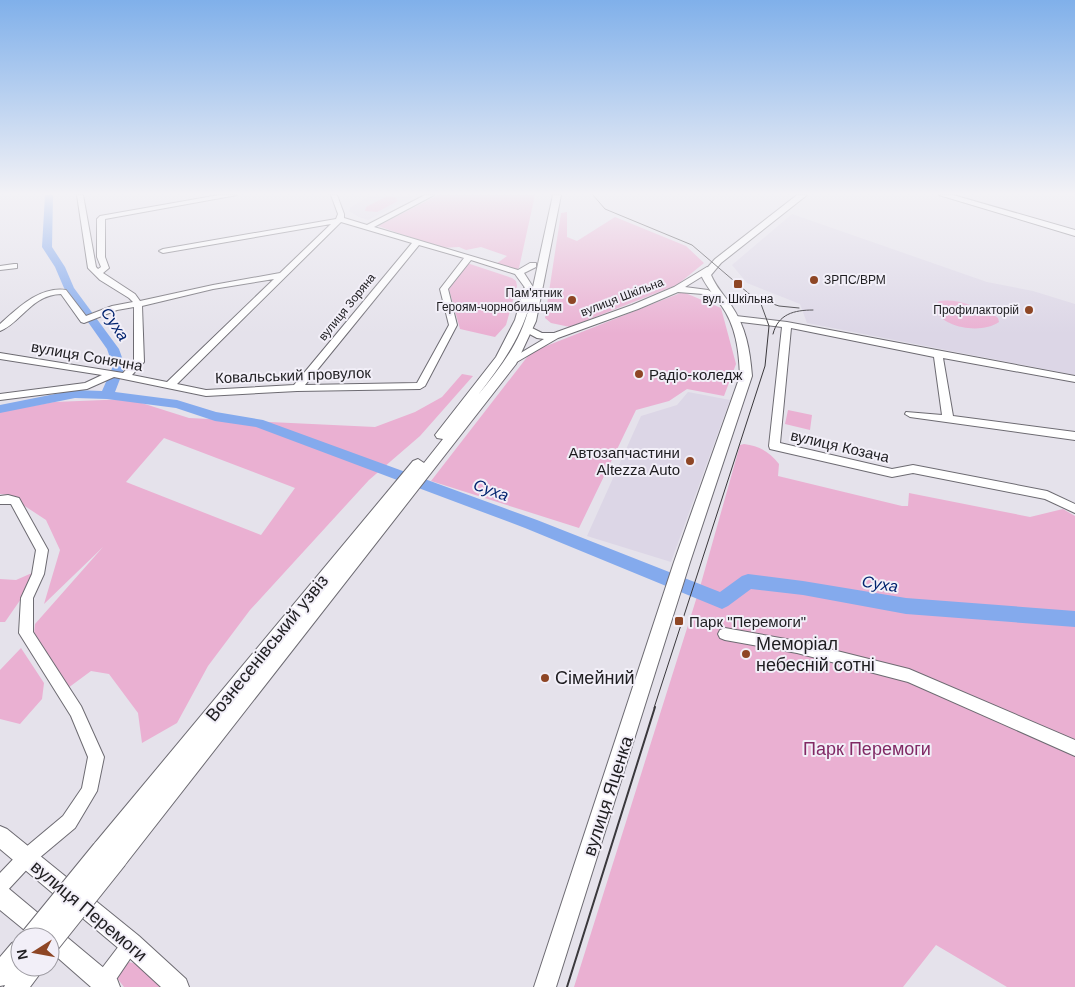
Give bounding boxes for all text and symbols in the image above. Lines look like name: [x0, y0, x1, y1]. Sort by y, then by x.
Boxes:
street label: вулиця Зоряна: [316, 270, 379, 343]
place label: ЗРПС/ВРМ: [824, 273, 886, 287]
marker: ЗРПС/ВРМ: [808, 274, 820, 286]
street label: вулиця Шкільна: [579, 275, 666, 319]
marker: вул. Шкільна: [732, 278, 744, 290]
place label: Пам'ятник Героям-чорнобильцям: [436, 286, 563, 314]
place label: вул. Шкільна: [703, 292, 774, 306]
marker: Пам'ятник Героям-чорнобильцям: [566, 294, 578, 306]
place label: Профилакторій: [933, 303, 1019, 317]
water label: Суха: [98, 304, 132, 344]
marker: Профилакторій: [1023, 304, 1035, 316]
street label: вулиця Сонячна: [30, 338, 145, 374]
street label: Ковальський провулок: [215, 364, 372, 386]
place label: Радіо-коледж: [649, 366, 743, 383]
marker: Радіо-коледж: [633, 368, 645, 380]
street label: вулиця Козача: [789, 426, 892, 466]
place label: Автозапчастини Altezza Auto: [569, 444, 680, 478]
marker: Автозапчастини Altezza Auto: [684, 455, 696, 467]
water label: Суха: [471, 476, 511, 504]
street label: Вознесенівський узвіз: [202, 571, 332, 725]
water label: Суха: [861, 573, 899, 595]
place label: Парк "Перемоги": [689, 613, 806, 630]
marker: Парк "Перемоги": [673, 615, 685, 627]
place label: Меморіал небесній сотні: [756, 634, 875, 675]
marker: Меморіал небесній сотні: [740, 648, 752, 660]
place label: Сімейний: [555, 668, 635, 688]
marker: Сімейний: [539, 672, 551, 684]
street label: вулиця Яценка: [579, 733, 637, 858]
park label: Парк Перемоги: [803, 739, 931, 759]
street label: вулиця Перемоги: [27, 857, 151, 965]
north arrow: [10, 927, 60, 977]
text: N: [13, 948, 31, 961]

